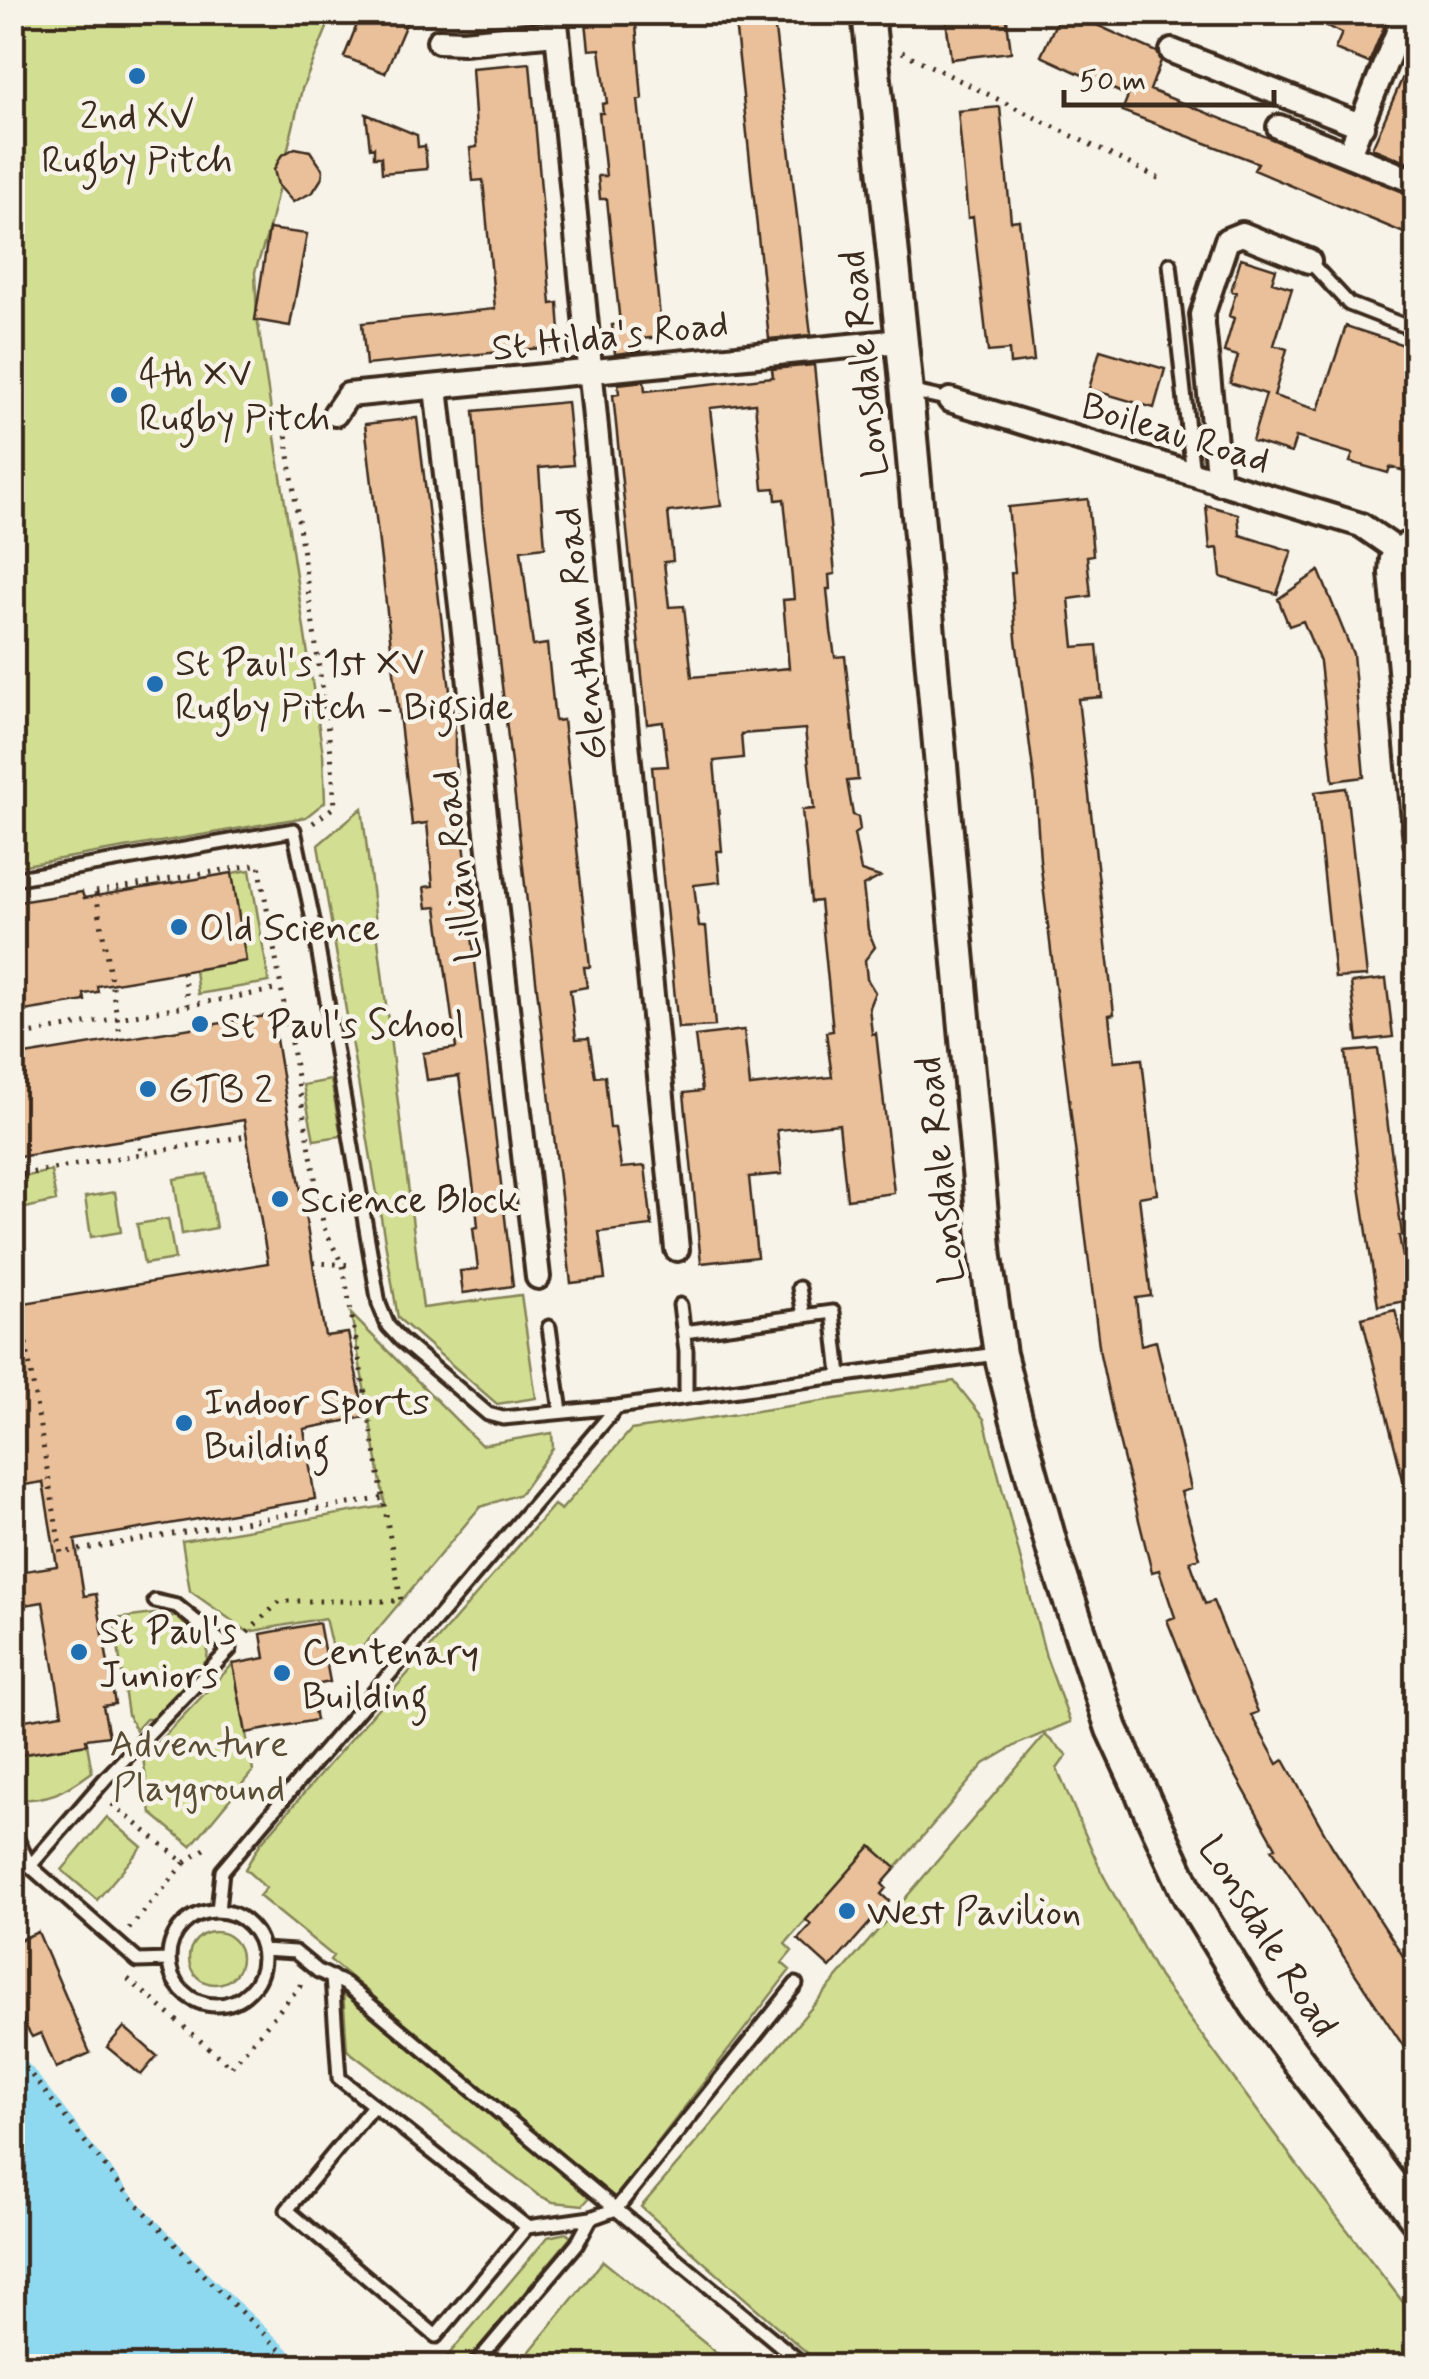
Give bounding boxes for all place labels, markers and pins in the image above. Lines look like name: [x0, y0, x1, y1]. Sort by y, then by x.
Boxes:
marker: 2nd XV Rugby Pitch: [126, 65, 148, 87]
place label: 2nd XV Rugby Pitch: [41, 93, 233, 190]
place label: 4th XV Rugby Pitch: [139, 351, 330, 448]
marker: 4th XV Rugby Pitch: [108, 384, 130, 406]
place label: St Paul's 1st XV Rugby Pitch - Bigside: [175, 640, 513, 737]
marker: St Paul's 1st XV Rugby Pitch - Bigside: [144, 673, 166, 695]
place label: Old Science: [199, 905, 380, 954]
marker: Old Science: [168, 916, 190, 938]
place label: St Paul's School: [220, 1002, 465, 1051]
marker: St Paul's School: [189, 1013, 211, 1035]
place label: GTB 2: [168, 1067, 273, 1116]
marker: GTB 2: [137, 1078, 159, 1100]
place label: Science Block: [300, 1177, 519, 1226]
marker: Science Block: [269, 1188, 291, 1210]
place label: Indoor Sports Building: [204, 1379, 430, 1476]
marker: Indoor Sports Building: [173, 1412, 195, 1434]
place label: St Paul's Juniors: [99, 1608, 237, 1701]
place label: Centenary Building: [302, 1629, 479, 1726]
marker: St Paul's Juniors: [68, 1641, 90, 1663]
marker: Centenary Building: [271, 1662, 293, 1684]
place label: West Pavilion: [867, 1889, 1081, 1938]
marker: West Pavilion: [836, 1900, 858, 1922]

